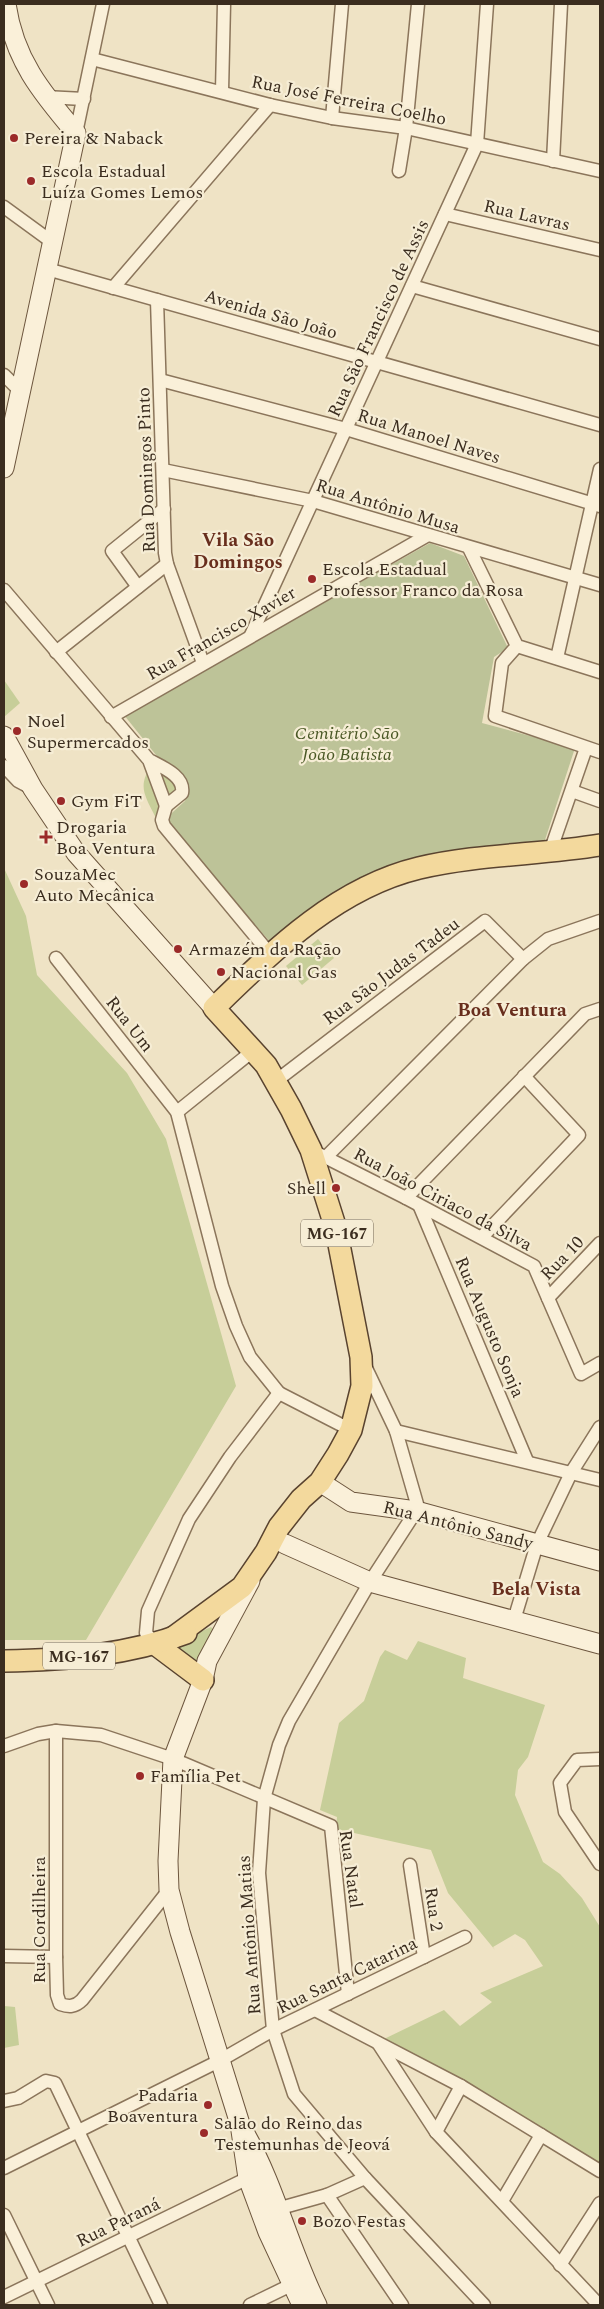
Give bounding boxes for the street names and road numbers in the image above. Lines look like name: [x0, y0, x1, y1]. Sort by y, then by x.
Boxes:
street label: Rua José Ferreira Coelho: [249, 68, 449, 133]
street label: Rua Lavras: [481, 192, 573, 239]
street label: Rua São Francisco de Assis: [321, 215, 436, 422]
street label: Avenida São João: [201, 283, 341, 346]
street label: Rua Domingos Pinto: [130, 387, 163, 553]
street label: Rua Manoel Naves: [354, 402, 504, 471]
street label: Rua Antônio Musa: [312, 472, 463, 541]
street label: Rua Francisco Xavier: [141, 579, 301, 687]
street label: Rua São Judas Tadeu: [317, 911, 465, 1032]
street label: Rua Um: [99, 990, 160, 1058]
street label: Rua João Ciriaco da Silva: [348, 1141, 537, 1258]
road number: MG-167: [301, 1220, 373, 1246]
street label: Rua 10: [534, 1230, 591, 1287]
street label: Rua Augusto Sonja: [448, 1252, 532, 1402]
street label: Rua Antônio Sandy: [380, 1494, 537, 1557]
road number: MG-167: [43, 1642, 115, 1670]
street label: Rua Natal: [332, 1828, 369, 1910]
street label: Rua Antônio Matias: [230, 1854, 269, 2016]
street label: Rua Cordilheira: [26, 1856, 53, 1984]
street label: Rua 2: [417, 1885, 450, 1933]
street label: Rua Santa Catarina: [272, 1930, 422, 2021]
street label: Rua Paraná: [72, 2190, 165, 2254]

